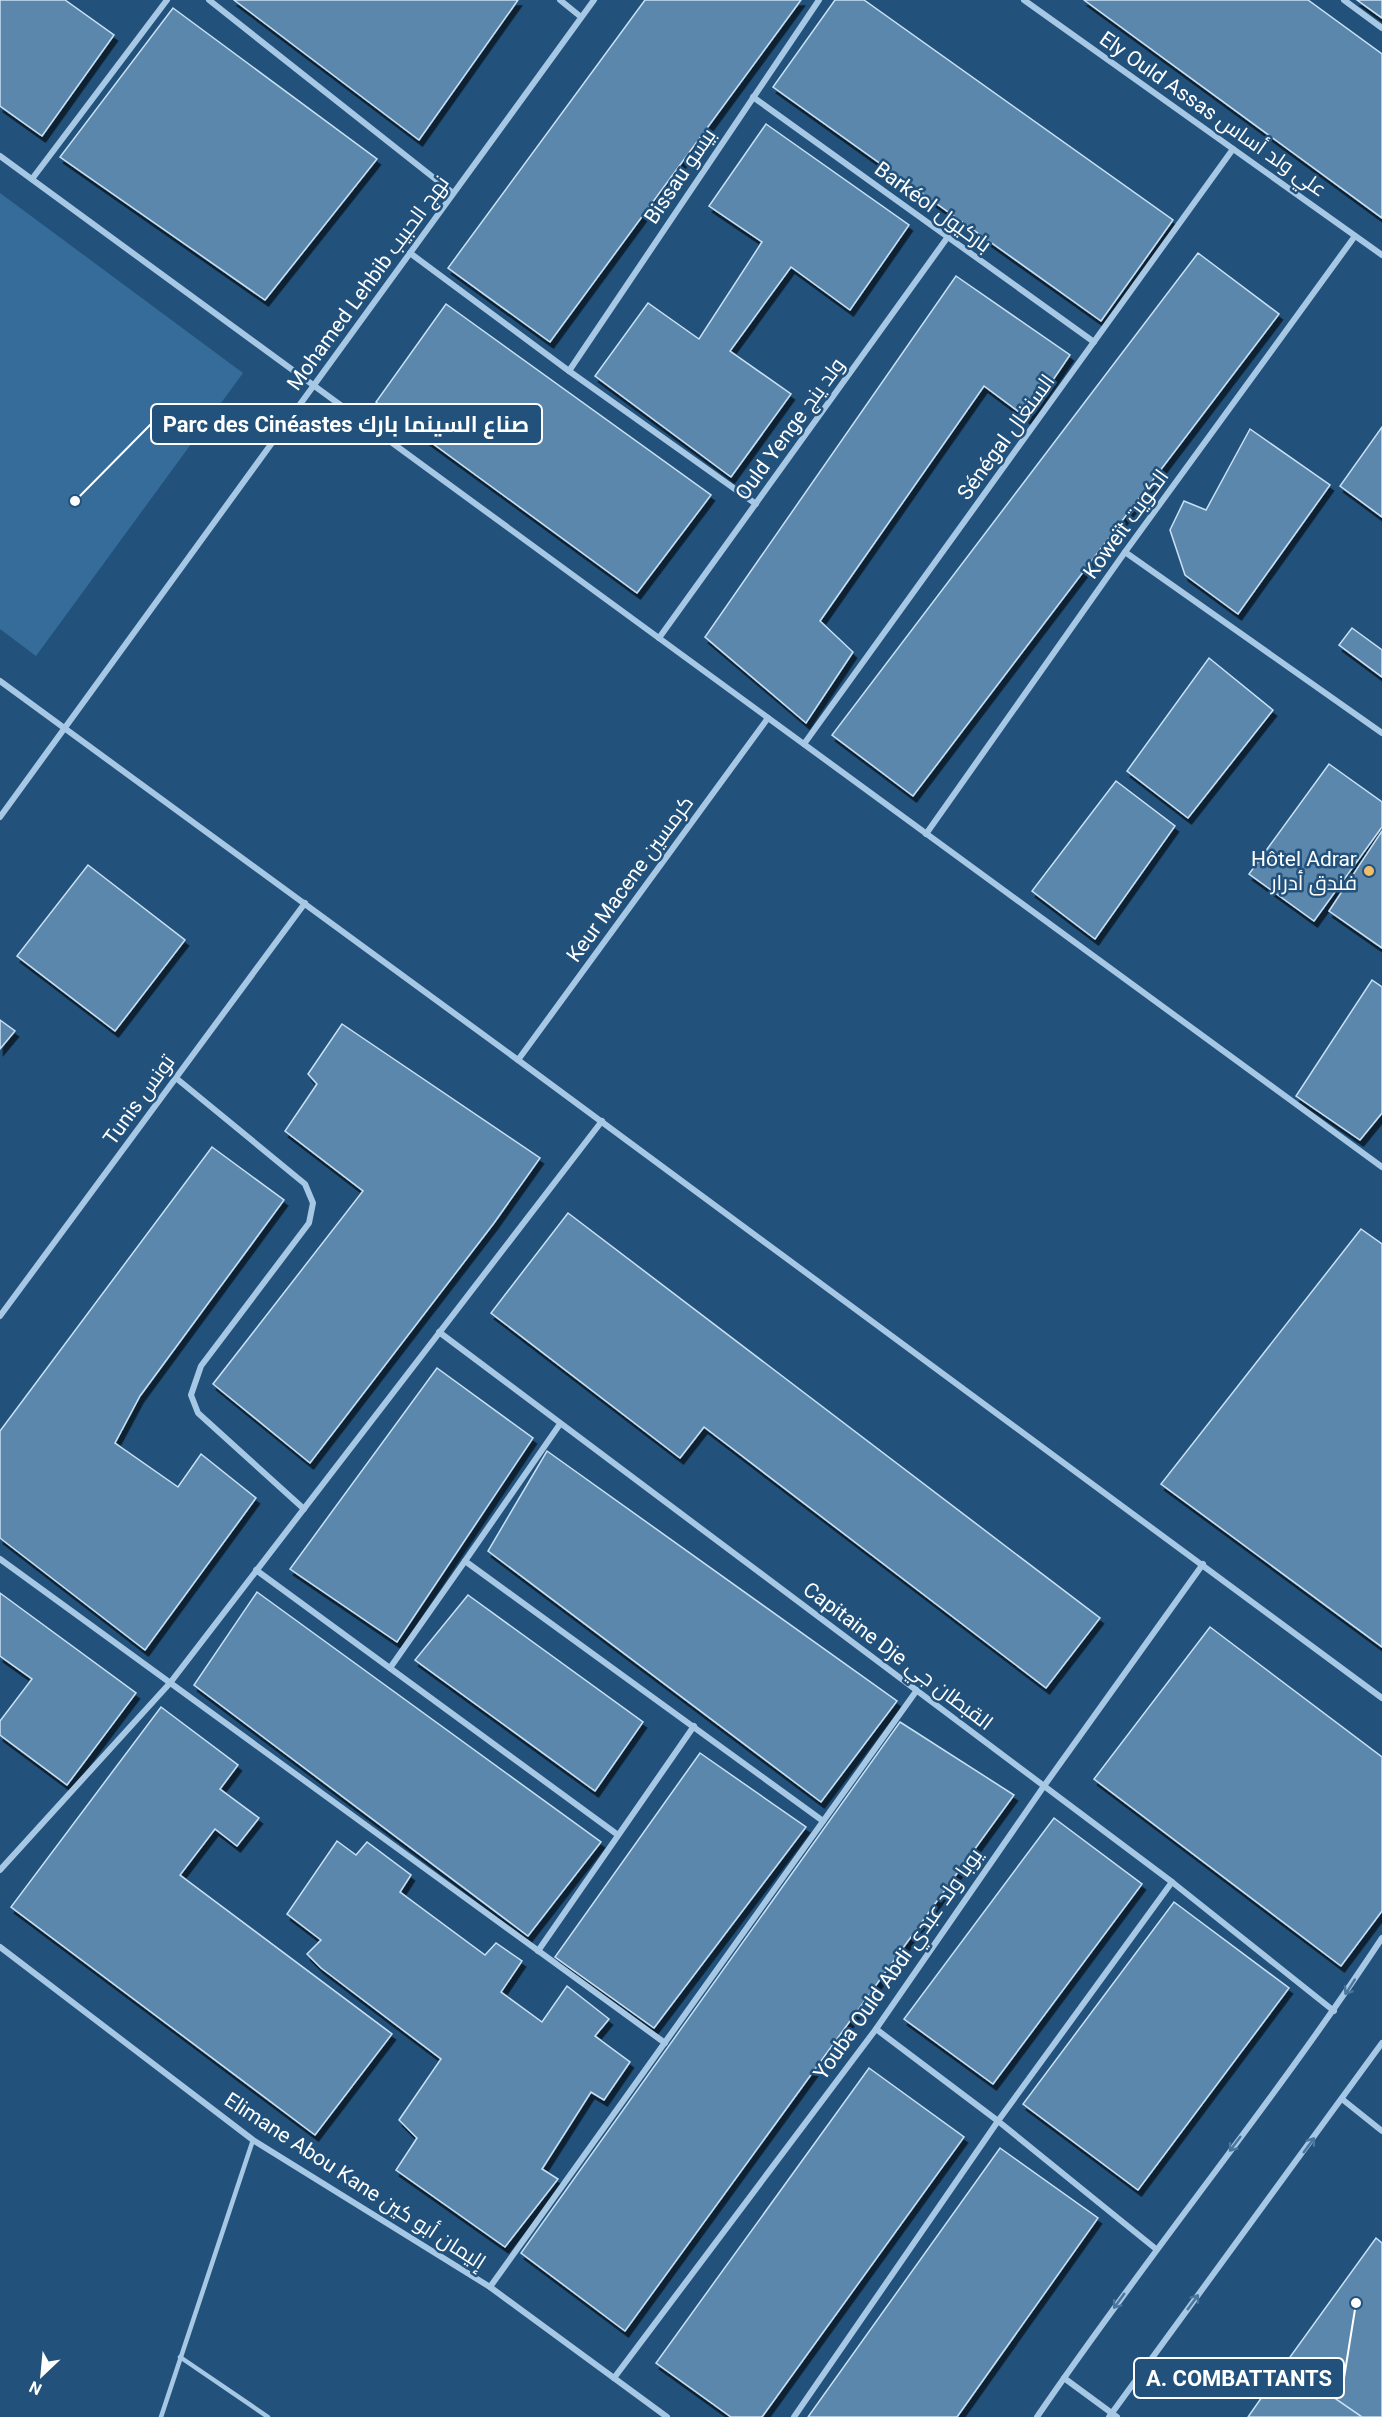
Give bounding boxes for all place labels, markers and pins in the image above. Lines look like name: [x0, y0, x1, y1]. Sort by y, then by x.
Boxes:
callout: Parc des Cinéastes صناع السينما بارك: [151, 404, 542, 444]
place label: Hôtel Adrar فندق أدرار: [1251, 847, 1357, 896]
marker: Hôtel Adrar فندق أدرار: [1362, 864, 1376, 878]
callout: A. COMBATTANTS: [1134, 2358, 1344, 2398]

